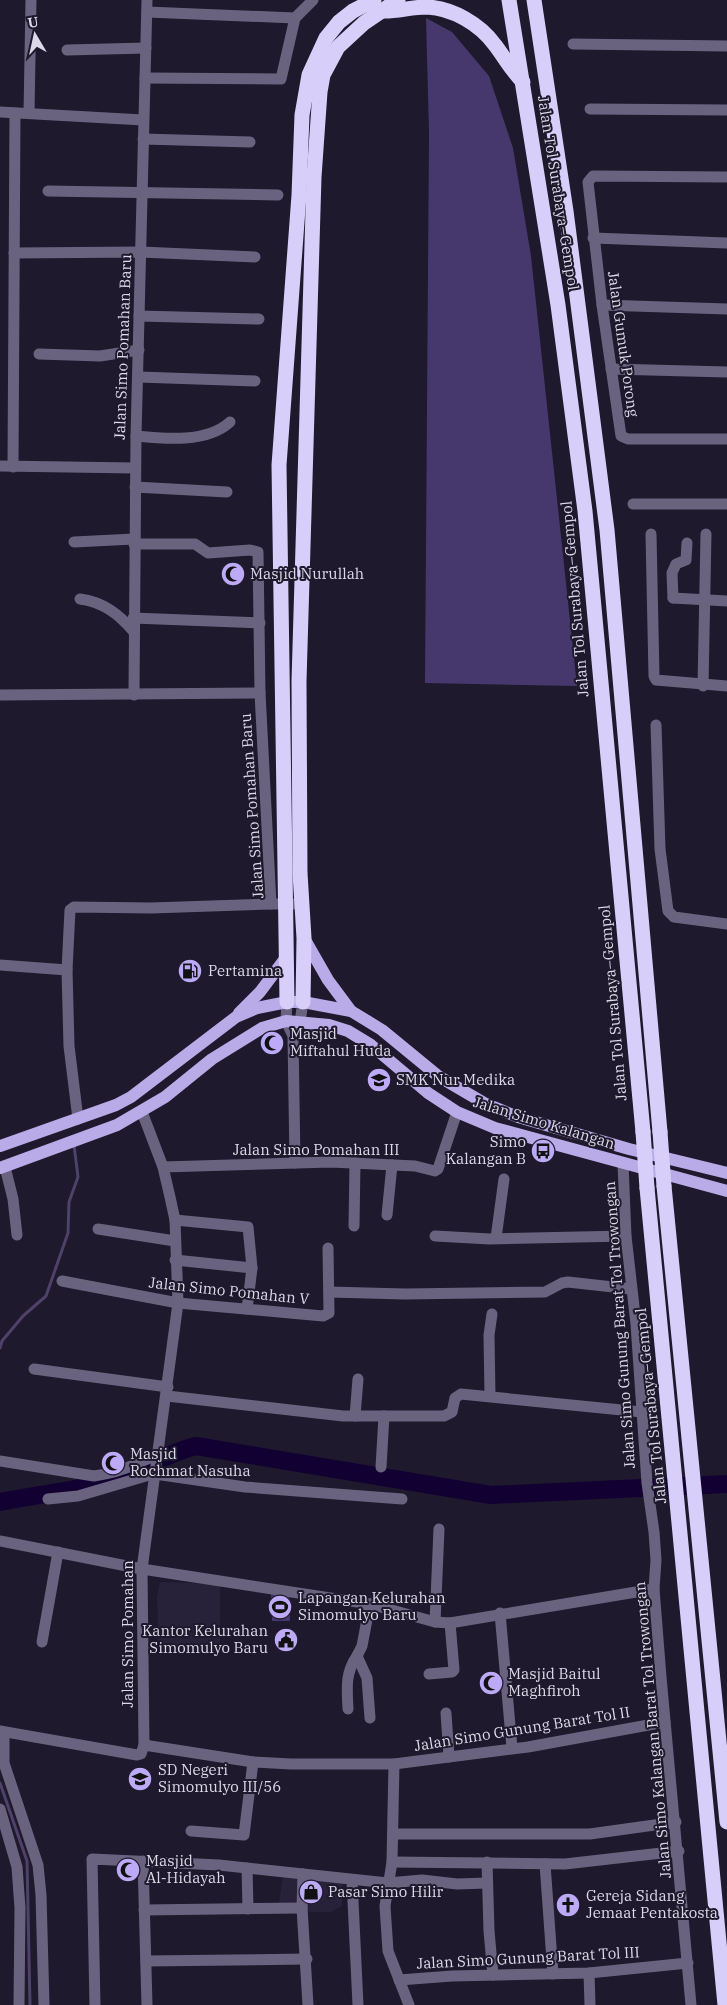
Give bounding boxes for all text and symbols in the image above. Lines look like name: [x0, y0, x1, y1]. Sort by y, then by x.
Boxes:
north arrow: [10, 10, 60, 60]
text: U: [26, 12, 40, 32]
street label: Jalan Tol Surabaya–Gempol: [534, 94, 583, 292]
street label: Jalan Simo Pomahan Baru: [110, 254, 135, 440]
street label: Jalan Gumuk Porong: [604, 270, 643, 418]
street label: Jalan Tol Surabaya–Gempol: [556, 500, 593, 698]
mosque icon: Masjid Nurullah: [220, 561, 246, 587]
place label: Masjid Nurullah: [250, 564, 364, 583]
street label: Jalan Simo Pomahan Baru: [236, 713, 267, 899]
street label: Jalan Tol Surabaya–Gempol: [594, 904, 631, 1102]
fuel station icon: Pertamina: [177, 958, 203, 984]
place label: Pertamina: [208, 961, 282, 980]
place label: Masjid Miftahul Huda: [290, 1024, 391, 1060]
mosque icon: Masjid Miftahul Huda: [259, 1030, 285, 1056]
school or university icon: SMK Nur Medika: [366, 1067, 392, 1093]
place label: SMK Nur Medika: [396, 1070, 515, 1089]
street label: Jalan Simo Kalangan: [471, 1092, 618, 1153]
place label: Simo Kalangan B: [446, 1132, 526, 1168]
bus stop icon: Simo Kalangan B: [530, 1138, 556, 1164]
street label: Jalan Simo Pomahan III: [233, 1140, 399, 1159]
street label: Jalan Simo Gunung Barat Tol Trowongan: [600, 1180, 639, 1469]
street label: Jalan Simo Pomahan V: [148, 1273, 310, 1308]
street label: Jalan Tol Surabaya–Gempol: [631, 1307, 670, 1505]
place label: Masjid Rochmat Nasuha: [130, 1444, 251, 1480]
mosque icon: Masjid Rochmat Nasuha: [100, 1450, 126, 1476]
street label: Jalan Simo Pomahan: [118, 1560, 137, 1708]
street label: Jalan Simo Kalangan Barat Tol Trowongan: [630, 1580, 675, 1879]
place label: Lapangan Kelurahan Simomulyo Baru: [298, 1588, 446, 1624]
sports icon: Lapangan Kelurahan Simomulyo Baru: [267, 1594, 293, 1620]
place label: Kantor Kelurahan Simomulyo Baru: [142, 1621, 268, 1657]
public building icon: Kantor Kelurahan Simomulyo Baru: [273, 1627, 299, 1653]
place label: Masjid Baitul Maghfiroh: [508, 1664, 601, 1700]
mosque icon: Masjid Baitul Maghfiroh: [478, 1670, 504, 1696]
street label: Jalan Simo Gunung Barat Tol II: [413, 1702, 631, 1755]
place label: SD Negeri Simomulyo III/56: [158, 1760, 281, 1796]
school or university icon: SD Negeri Simomulyo III/56: [127, 1766, 153, 1792]
place label: Masjid Al-Hidayah: [146, 1851, 226, 1887]
mosque icon: Masjid Al-Hidayah: [115, 1857, 141, 1883]
shop icon: Pasar Simo Hilir: [298, 1879, 324, 1905]
place label: Pasar Simo Hilir: [328, 1882, 444, 1901]
place label: Gereja Sidang Jemaat Pentakosta: [586, 1886, 718, 1922]
church icon: Gereja Sidang Jemaat Pentakosta: [555, 1892, 581, 1918]
street label: Jalan Simo Gunung Barat Tol III: [416, 1942, 640, 1973]

